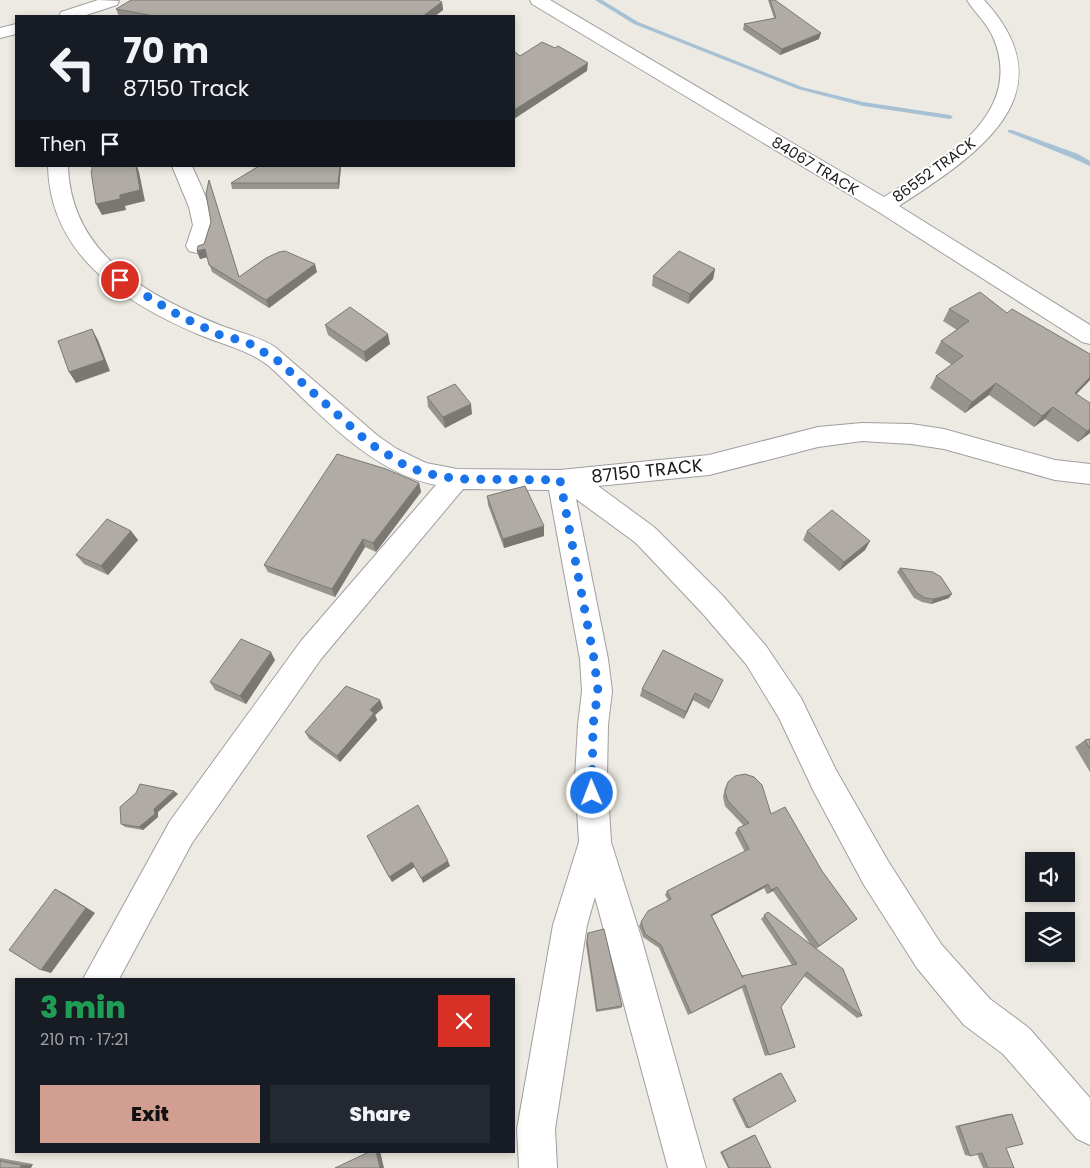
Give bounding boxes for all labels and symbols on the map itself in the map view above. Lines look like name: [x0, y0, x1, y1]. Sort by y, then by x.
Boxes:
street label: 84067 TRACK: [768, 131, 863, 200]
street label: 86552 TRACK: [888, 132, 980, 207]
pin: [99, 259, 141, 301]
street label: 87150 TRACK: [590, 452, 704, 489]
position arrow: [565, 766, 617, 818]

